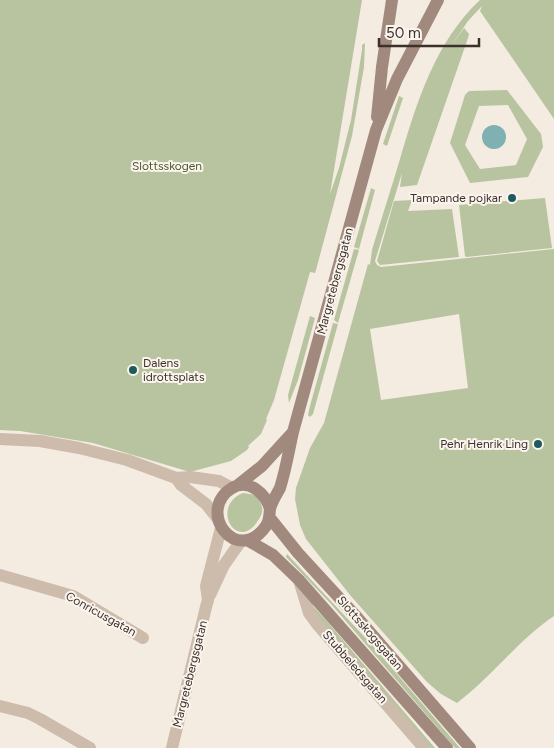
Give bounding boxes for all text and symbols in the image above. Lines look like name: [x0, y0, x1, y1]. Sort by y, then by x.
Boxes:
scale bar: [379, 15, 479, 47]
text: 50 m: [386, 24, 421, 42]
park label: Slottsskogen: [132, 159, 202, 173]
place label: Tampande pojkar: [410, 191, 502, 205]
marker: Tampande pojkar: [506, 192, 518, 204]
street label: Margretebergsgatan: [314, 226, 356, 336]
place label: Dalens idrottsplats: [143, 356, 205, 384]
marker: Dalens idrottsplats: [127, 364, 139, 376]
place label: Pehr Henrik Ling: [440, 437, 528, 451]
marker: Pehr Henrik Ling: [532, 438, 544, 450]
street label: Conricusgatan: [63, 589, 139, 639]
street label: Slottsskogsgatan: [334, 593, 406, 673]
street label: Margretebergsgatan: [170, 619, 210, 729]
street label: Stubbeledsgatan: [320, 628, 390, 706]

